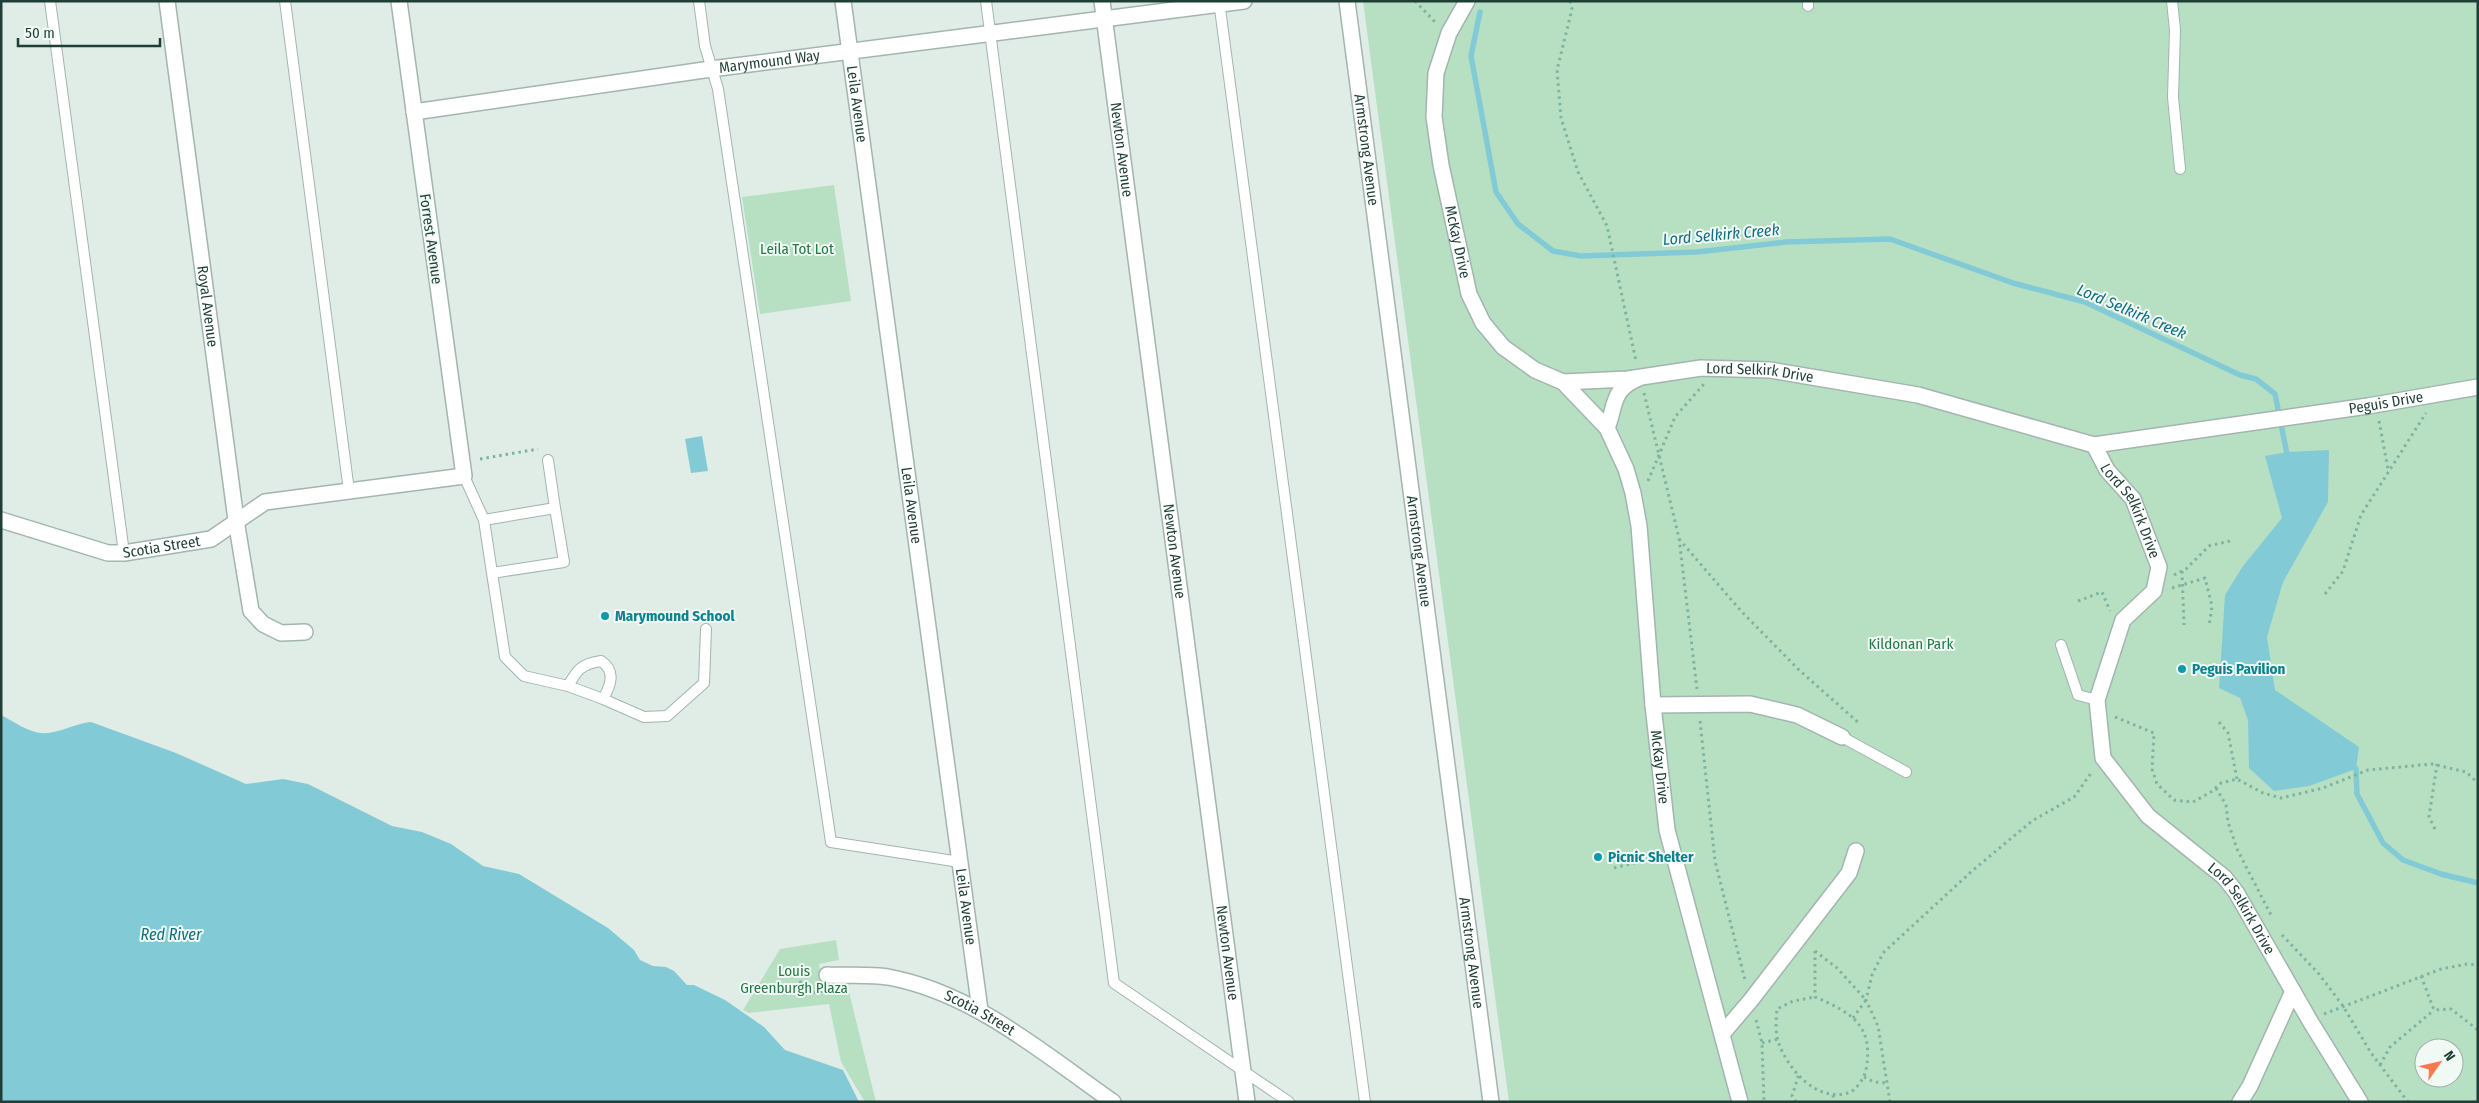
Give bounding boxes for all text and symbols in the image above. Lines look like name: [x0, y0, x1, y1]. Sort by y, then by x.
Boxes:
scale bar: [18, 15, 160, 47]
text: 50 m: [25, 24, 55, 42]
street label: Marymound Way: [718, 46, 821, 77]
street label: Leila Avenue: [843, 64, 871, 144]
street label: Armstrong Avenue: [1350, 93, 1383, 207]
street label: Newton Avenue: [1106, 101, 1137, 198]
street label: Forrest Avenue: [416, 193, 446, 285]
street label: McKay Drive: [1441, 204, 1474, 280]
water label: Lord Selkirk Creek: [1662, 220, 1780, 249]
park label: Leila Tot Lot: [760, 240, 834, 258]
street label: Royal Avenue: [193, 264, 222, 348]
water label: Lord Selkirk Creek: [2074, 280, 2189, 343]
street label: Lord Selkirk Drive: [1706, 359, 1815, 386]
street label: Peguis Drive: [2348, 388, 2425, 418]
street label: Lord Selkirk Drive: [2096, 460, 2164, 561]
street label: Leila Avenue: [897, 466, 926, 545]
street label: Armstrong Avenue: [1403, 494, 1435, 608]
street label: Newton Avenue: [1159, 503, 1190, 600]
street label: Scotia Street: [122, 532, 202, 562]
place label: Marymound School: [615, 607, 735, 625]
marker: Marymound School: [599, 610, 611, 622]
park label: Kildonan Park: [1869, 635, 1953, 653]
place label: Peguis Pavilion: [2192, 660, 2286, 678]
marker: Peguis Pavilion: [2176, 663, 2188, 675]
street label: McKay Drive: [1647, 729, 1673, 805]
place label: Picnic Shelter: [1608, 848, 1694, 866]
marker: Picnic Shelter: [1592, 851, 1604, 863]
street label: Lord Selkirk Drive: [2204, 859, 2279, 958]
street label: Leila Avenue: [952, 867, 980, 946]
street label: Armstrong Avenue: [1455, 896, 1488, 1010]
street label: Newton Avenue: [1212, 904, 1243, 1001]
water label: Red River: [141, 925, 202, 944]
park label: Louis Greenburgh Plaza: [740, 962, 848, 997]
street label: Scotia Street: [942, 986, 1019, 1039]
north arrow: [2414, 1038, 2464, 1088]
text: N: [2440, 1048, 2459, 1064]

